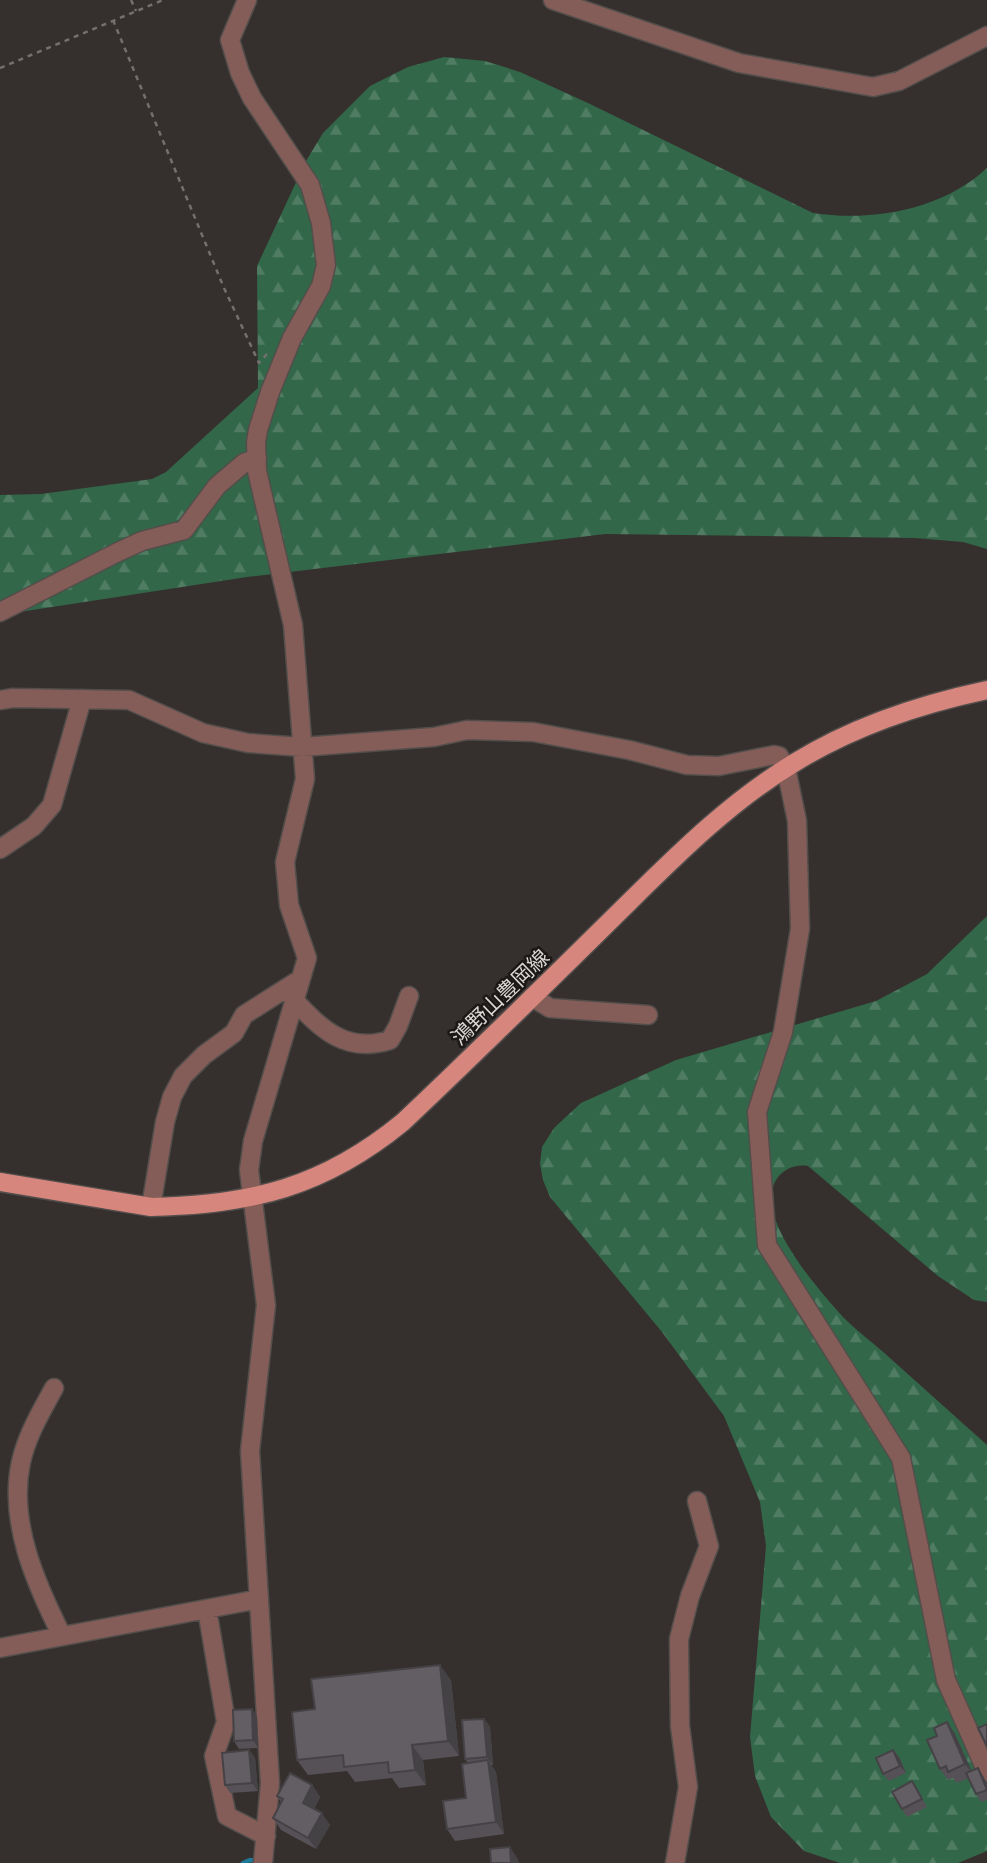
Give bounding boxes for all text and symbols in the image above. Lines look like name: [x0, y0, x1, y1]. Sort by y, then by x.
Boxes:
street label: 鴻野山豊岡線: [445, 944, 555, 1050]

